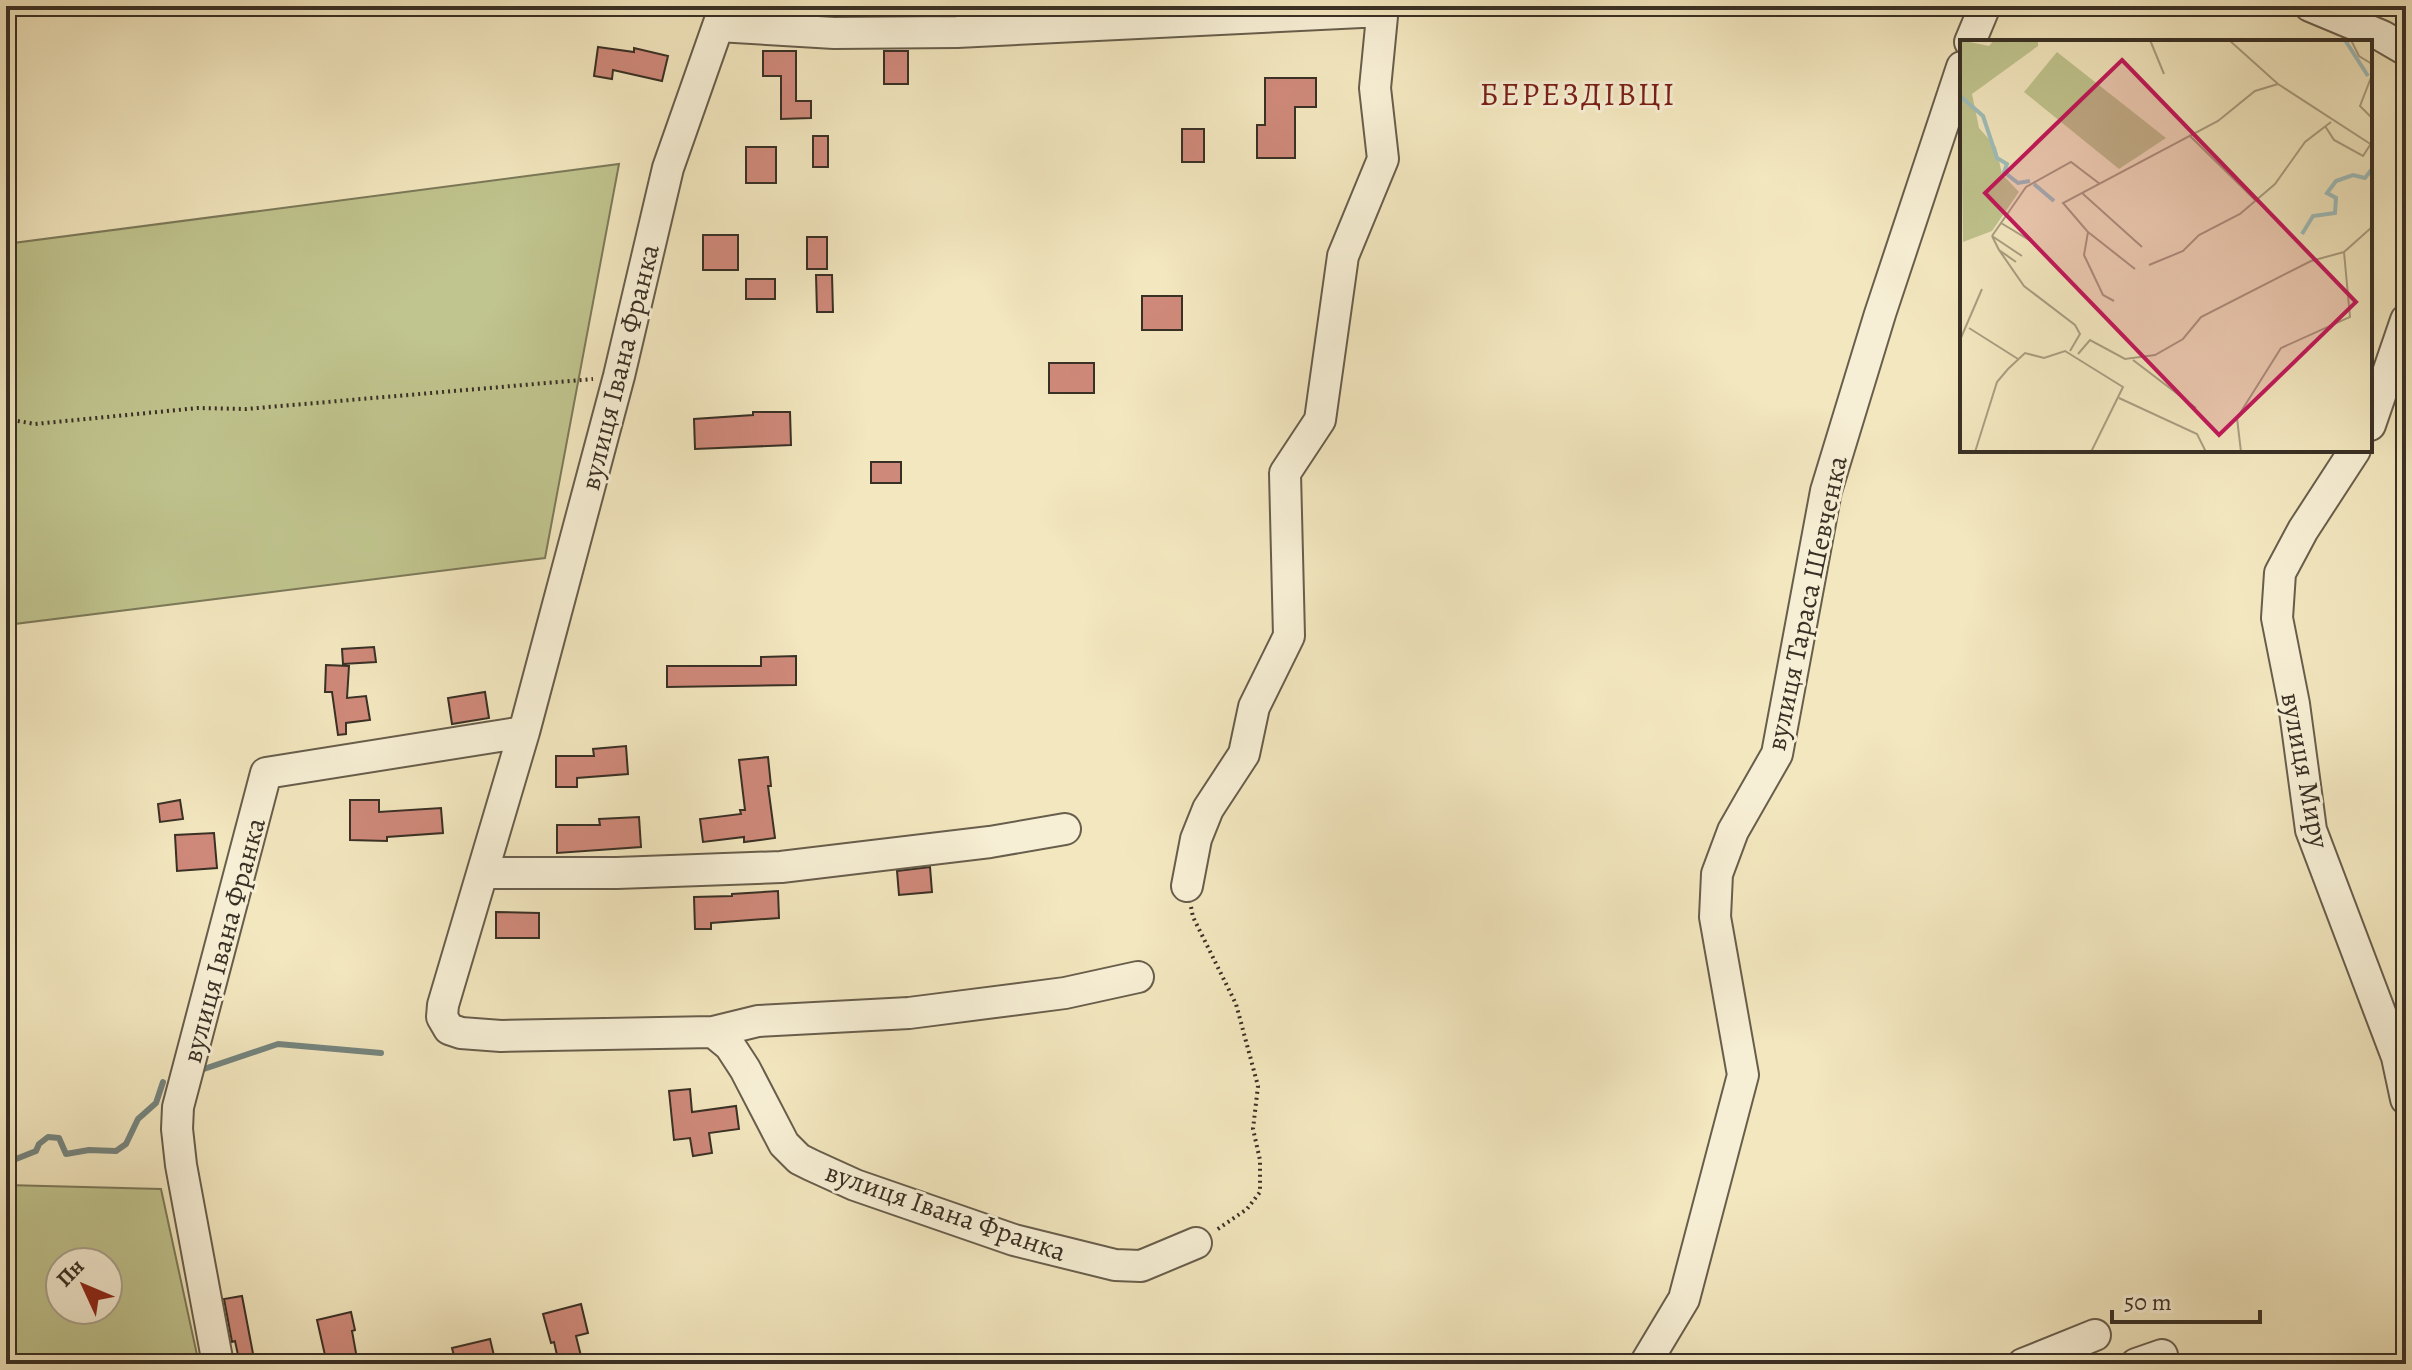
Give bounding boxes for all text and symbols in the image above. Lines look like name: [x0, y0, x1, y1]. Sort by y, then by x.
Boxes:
inset map: [1960, 40, 2372, 452]
district label: БЕРЕЗДІВЦІ: [1480, 72, 1676, 116]
street label: вулиця Івана Франка: [571, 240, 669, 494]
street label: вулиця Тараса Шевченка: [1757, 452, 1857, 754]
street label: вулиця Миру: [2271, 689, 2339, 852]
street label: вулиця Івана Франка: [173, 813, 275, 1067]
street label: вулиця Івана Франка: [820, 1153, 1071, 1271]
north arrow: [44, 1246, 124, 1326]
text: Пн: [50, 1252, 91, 1294]
scale bar: [2112, 1274, 2260, 1324]
text: 50 m: [2124, 1286, 2172, 1318]

